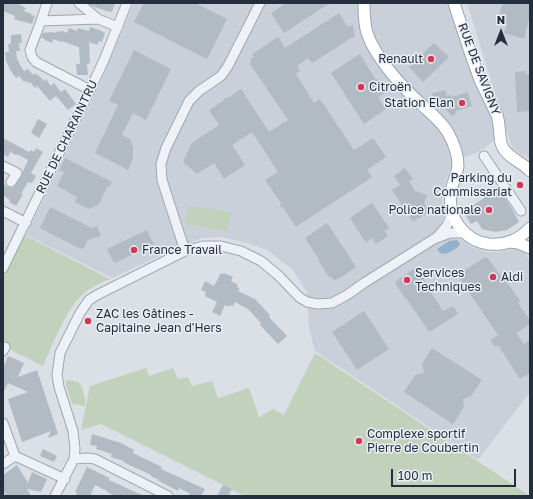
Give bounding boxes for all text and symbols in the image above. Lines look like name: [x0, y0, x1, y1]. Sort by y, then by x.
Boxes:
north arrow: [481, 12, 521, 52]
street label: RUE DE SAVIGNY: [455, 21, 503, 117]
place label: Renault: [378, 52, 423, 66]
marker: Renault: [426, 54, 436, 64]
street label: RUE DE CHARAINTRU: [33, 78, 101, 196]
place label: Citroën: [369, 80, 411, 94]
marker: Citroën: [356, 82, 366, 92]
place label: Station Elan: [384, 96, 454, 110]
marker: Station Elan: [457, 98, 467, 108]
place label: Parking du Commissariat: [433, 171, 512, 199]
marker: Parking du Commissariat: [515, 180, 525, 190]
place label: Police nationale: [388, 203, 481, 217]
marker: Police nationale: [484, 205, 494, 215]
place label: France Travail: [142, 243, 222, 257]
marker: France Travail: [129, 245, 139, 255]
place label: Services Techniques: [415, 266, 481, 294]
place label: Aldi: [501, 270, 523, 284]
marker: Aldi: [488, 272, 498, 282]
marker: Services Techniques: [402, 275, 412, 285]
place label: ZAC les Gâtines - Capitaine Jean d'Hers: [96, 307, 222, 335]
marker: ZAC les Gâtines - Capitaine Jean d'Hers: [83, 316, 93, 326]
place label: Complexe sportif Pierre de Coubertin: [367, 427, 479, 455]
marker: Complexe sportif Pierre de Coubertin: [354, 436, 364, 446]
scale bar: [393, 461, 518, 487]
text: 100 m: [398, 468, 432, 483]

